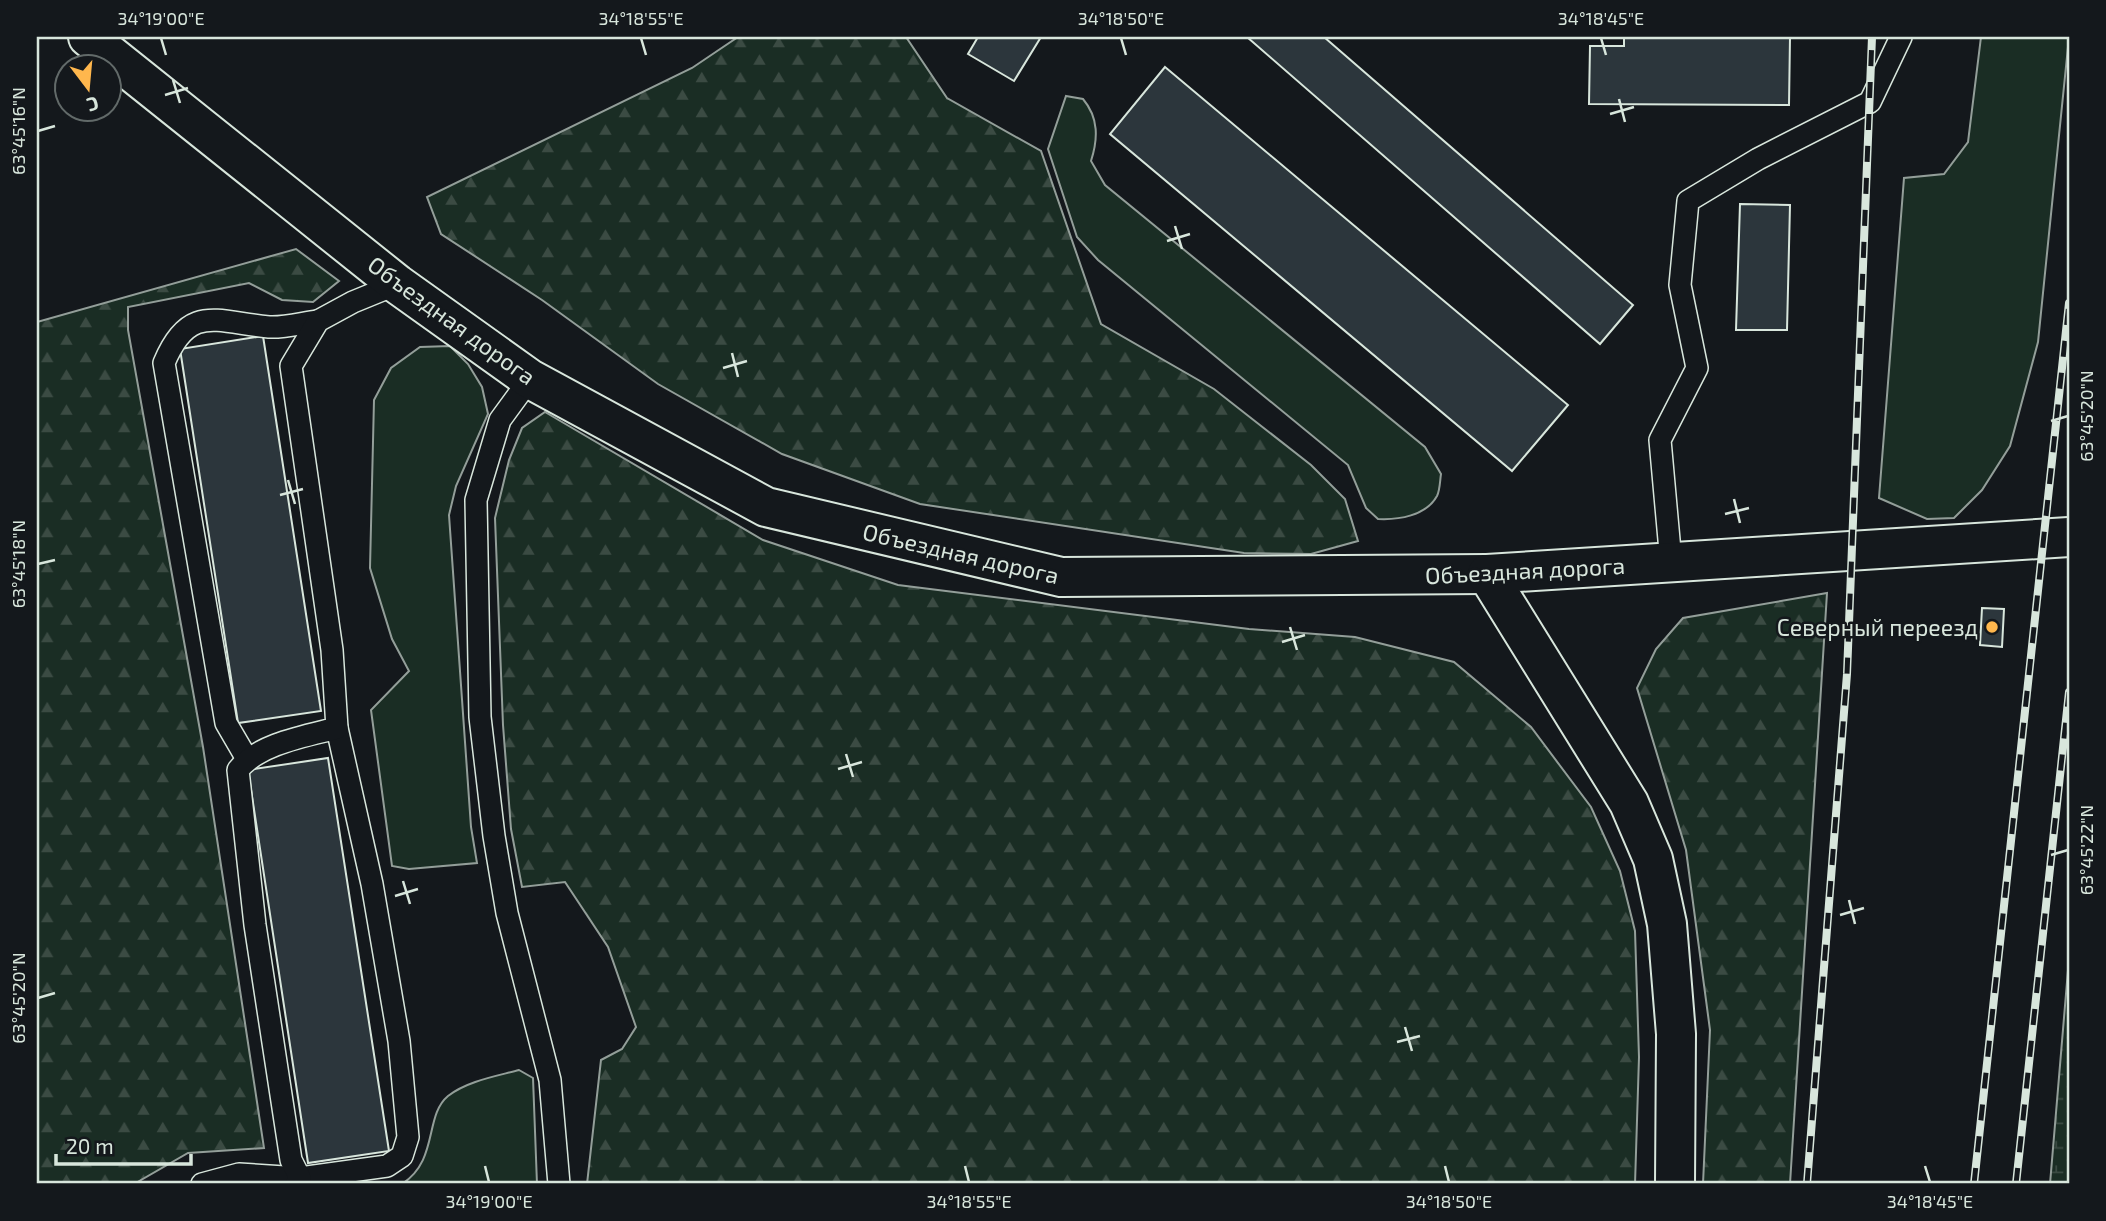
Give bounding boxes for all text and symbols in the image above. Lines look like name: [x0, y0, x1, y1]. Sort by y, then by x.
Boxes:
text: 34°19'00"E: [118, 7, 204, 29]
text: 34°18'55"E: [598, 7, 684, 29]
text: 34°18'50"E: [1078, 7, 1164, 29]
text: 34°18'45"E: [1558, 7, 1644, 29]
north arrow: [52, 52, 122, 122]
text: 63°45'16"N: [7, 87, 29, 175]
text: С: [84, 92, 101, 117]
street label: Объездная дорога: [363, 250, 541, 390]
text: 63°45'20"N: [2075, 370, 2097, 462]
street label: Объездная дорога: [860, 517, 1062, 589]
text: 63°45'18"N: [7, 520, 29, 608]
street label: Объездная дорога: [1424, 551, 1626, 589]
place label: Северный переезд: [1777, 613, 1978, 641]
marker: Северный переезд: [1984, 619, 2000, 635]
text: 63°45'22"N: [2075, 805, 2097, 895]
text: 63°45'20"N: [7, 952, 29, 1044]
scale bar: [56, 1123, 191, 1167]
text: 20 m: [66, 1133, 114, 1158]
text: 34°19'00"E: [446, 1190, 532, 1212]
text: 34°18'55"E: [926, 1190, 1012, 1212]
text: 34°18'50"E: [1406, 1190, 1492, 1212]
text: 34°18'45"E: [1887, 1190, 1973, 1212]

